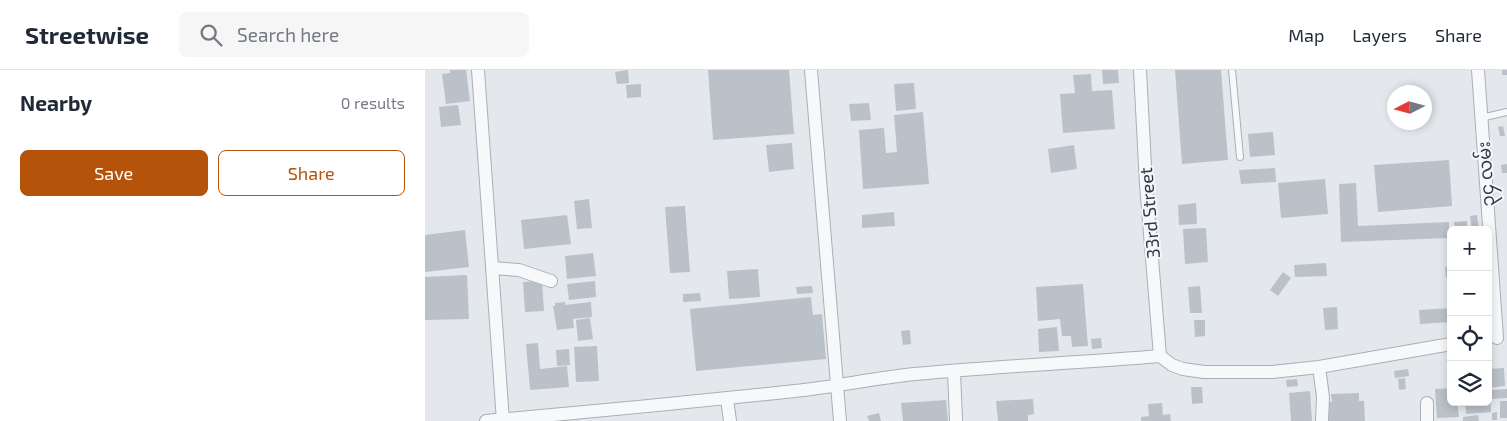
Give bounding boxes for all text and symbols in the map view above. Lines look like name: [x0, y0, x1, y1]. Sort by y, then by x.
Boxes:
search box: [179, 12, 529, 57]
text: Streetwise: [25, 20, 149, 49]
icon: search: [197, 21, 225, 49]
text: Search here: [237, 23, 339, 46]
text: Map: [1288, 24, 1324, 46]
text: Layers: [1352, 24, 1407, 46]
text: Share: [1435, 24, 1482, 46]
north arrow: [1387, 85, 1432, 130]
text: Nearby: [20, 90, 92, 115]
text: 0 results: [341, 93, 405, 112]
street label: ၃၄ လမ်း: [1471, 140, 1503, 207]
button: Save: [20, 150, 208, 196]
button: Share: [218, 150, 405, 196]
street label: 33rd Street: [1134, 166, 1164, 259]
map controls: [1447, 226, 1492, 406]
button: +: [1447, 226, 1492, 271]
button: −: [1447, 271, 1492, 316]
button: locate: [1447, 316, 1492, 361]
button: layers: [1447, 361, 1492, 406]

